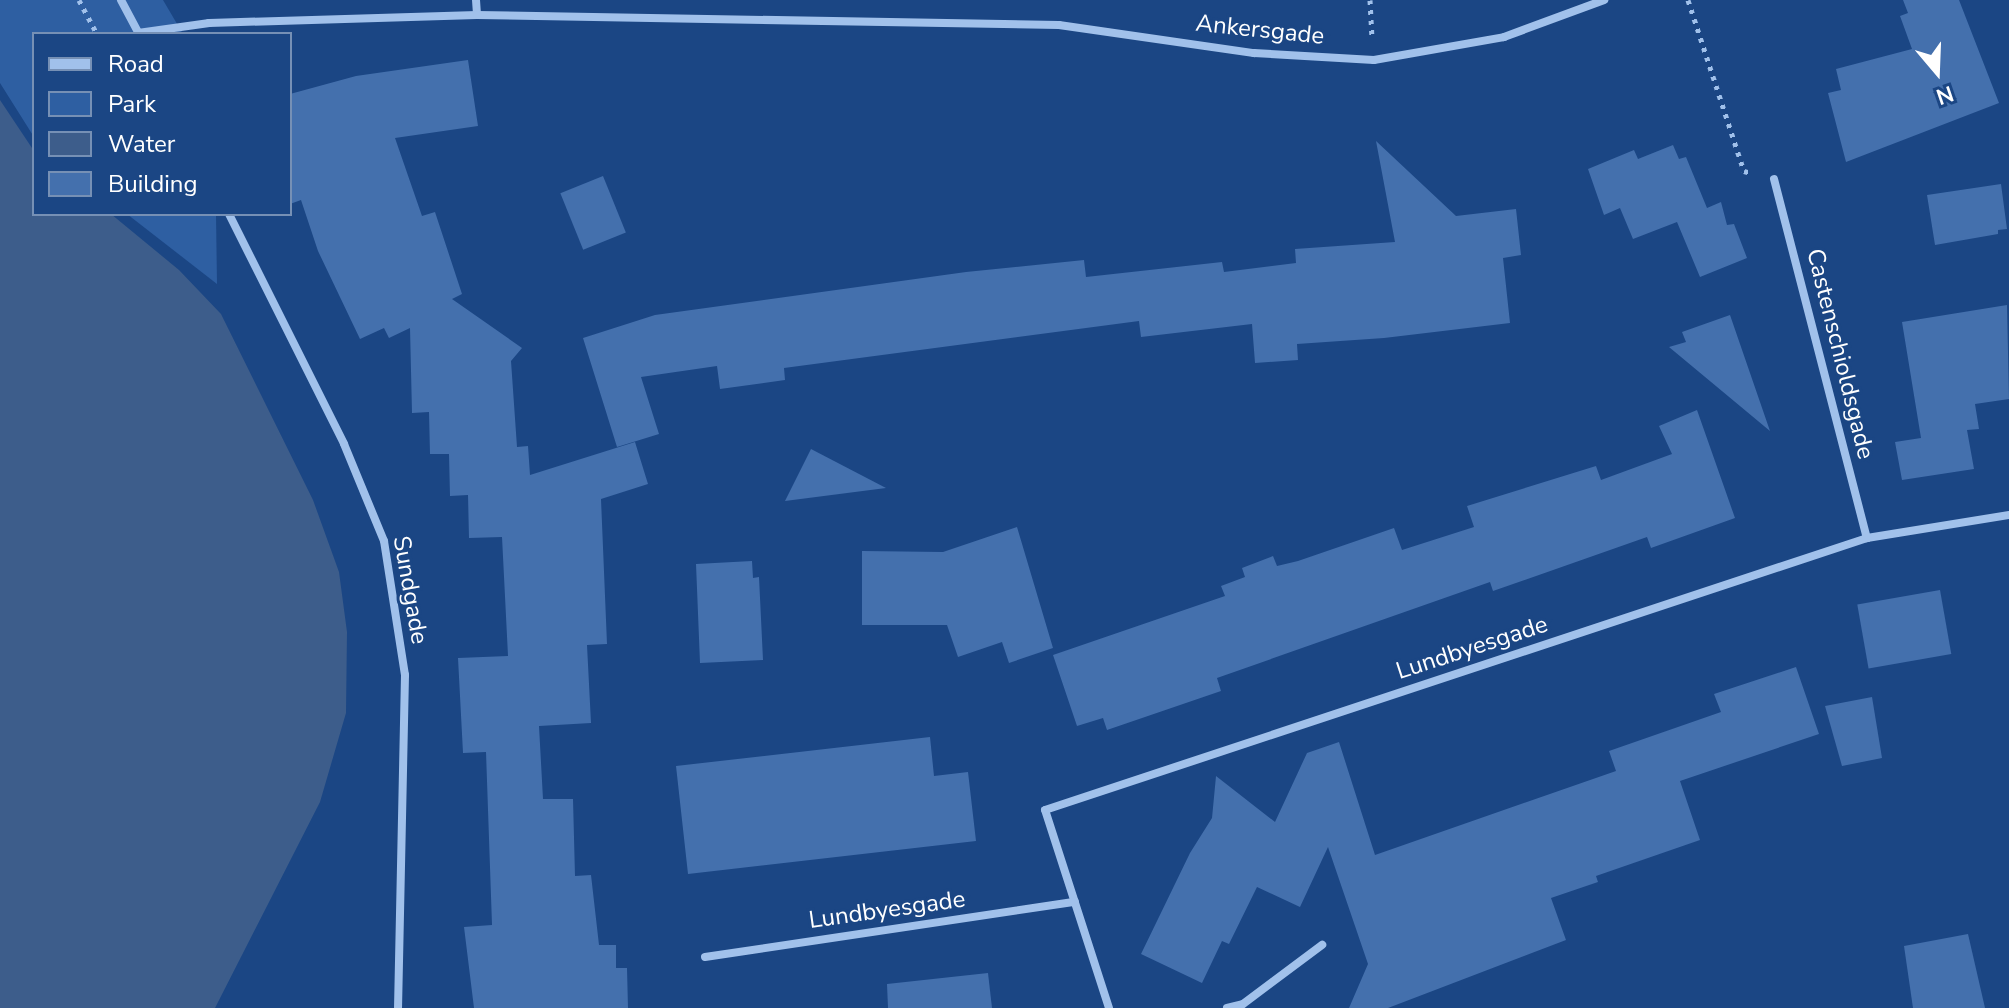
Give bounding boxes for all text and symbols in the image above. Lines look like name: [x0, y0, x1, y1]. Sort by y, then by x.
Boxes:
street label: Ankersgade: [1194, 9, 1326, 51]
legend: [32, 32, 292, 216]
north arrow: [1897, 32, 1977, 112]
text: Road: [108, 48, 164, 80]
text: N: [1932, 78, 1957, 112]
text: Park: [108, 88, 156, 120]
text: Water: [108, 128, 175, 160]
text: Building: [108, 168, 198, 200]
street label: Castenschioldsgade: [1800, 246, 1880, 462]
street label: Sundgade: [386, 534, 434, 646]
street label: Lundbyesgade: [1393, 610, 1551, 686]
street label: Lundbyesgade: [807, 885, 967, 935]

